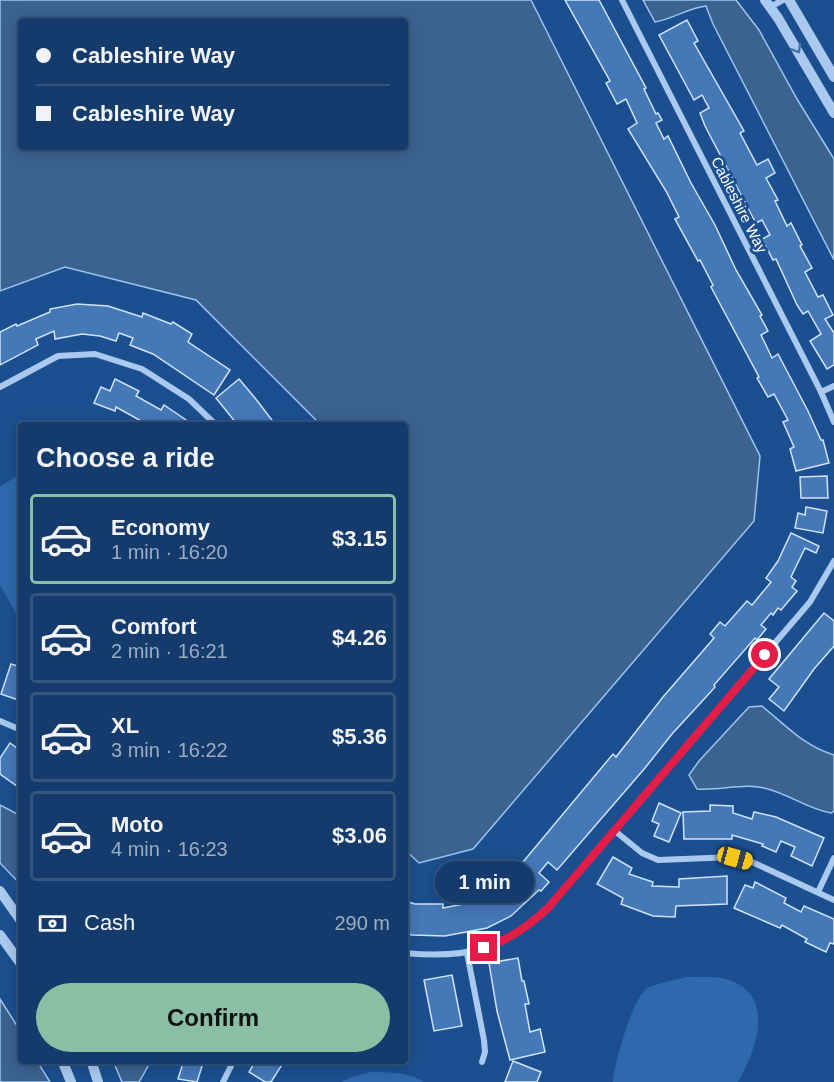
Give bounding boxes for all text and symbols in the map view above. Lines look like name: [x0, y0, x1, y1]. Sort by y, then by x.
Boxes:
text: Cableshire Way: [72, 43, 235, 68]
one-way arrow: [789, 43, 801, 54]
text: Cableshire Way: [72, 101, 235, 126]
street label: Cableshire Way: [708, 154, 771, 256]
text: Choose a ride: [36, 443, 215, 473]
icon: car: [39, 512, 93, 566]
text: Economy: [111, 515, 210, 540]
text: $3.15: [332, 526, 387, 551]
text: 1 min · 16:20: [111, 541, 228, 563]
icon: car: [39, 611, 93, 665]
text: Comfort: [111, 614, 197, 639]
text: $4.26: [332, 625, 387, 650]
text: 2 min · 16:21: [111, 640, 228, 662]
route start: [751, 641, 778, 668]
icon: car: [39, 710, 93, 764]
text: XL: [111, 713, 139, 738]
text: $5.36: [332, 724, 387, 749]
text: 3 min · 16:22: [111, 739, 228, 761]
icon: car: [39, 809, 93, 863]
text: Moto: [111, 812, 164, 837]
text: $3.06: [332, 823, 387, 848]
text: 4 min · 16:23: [111, 838, 228, 860]
car: [715, 845, 755, 871]
callout: 1 min: [434, 861, 534, 903]
text: 1 min: [458, 871, 511, 893]
icon: cash: [36, 907, 69, 940]
text: Cash: [84, 910, 135, 935]
text: 290 m: [334, 912, 390, 934]
route end: [470, 934, 497, 961]
button: Confirm: [36, 983, 390, 1052]

